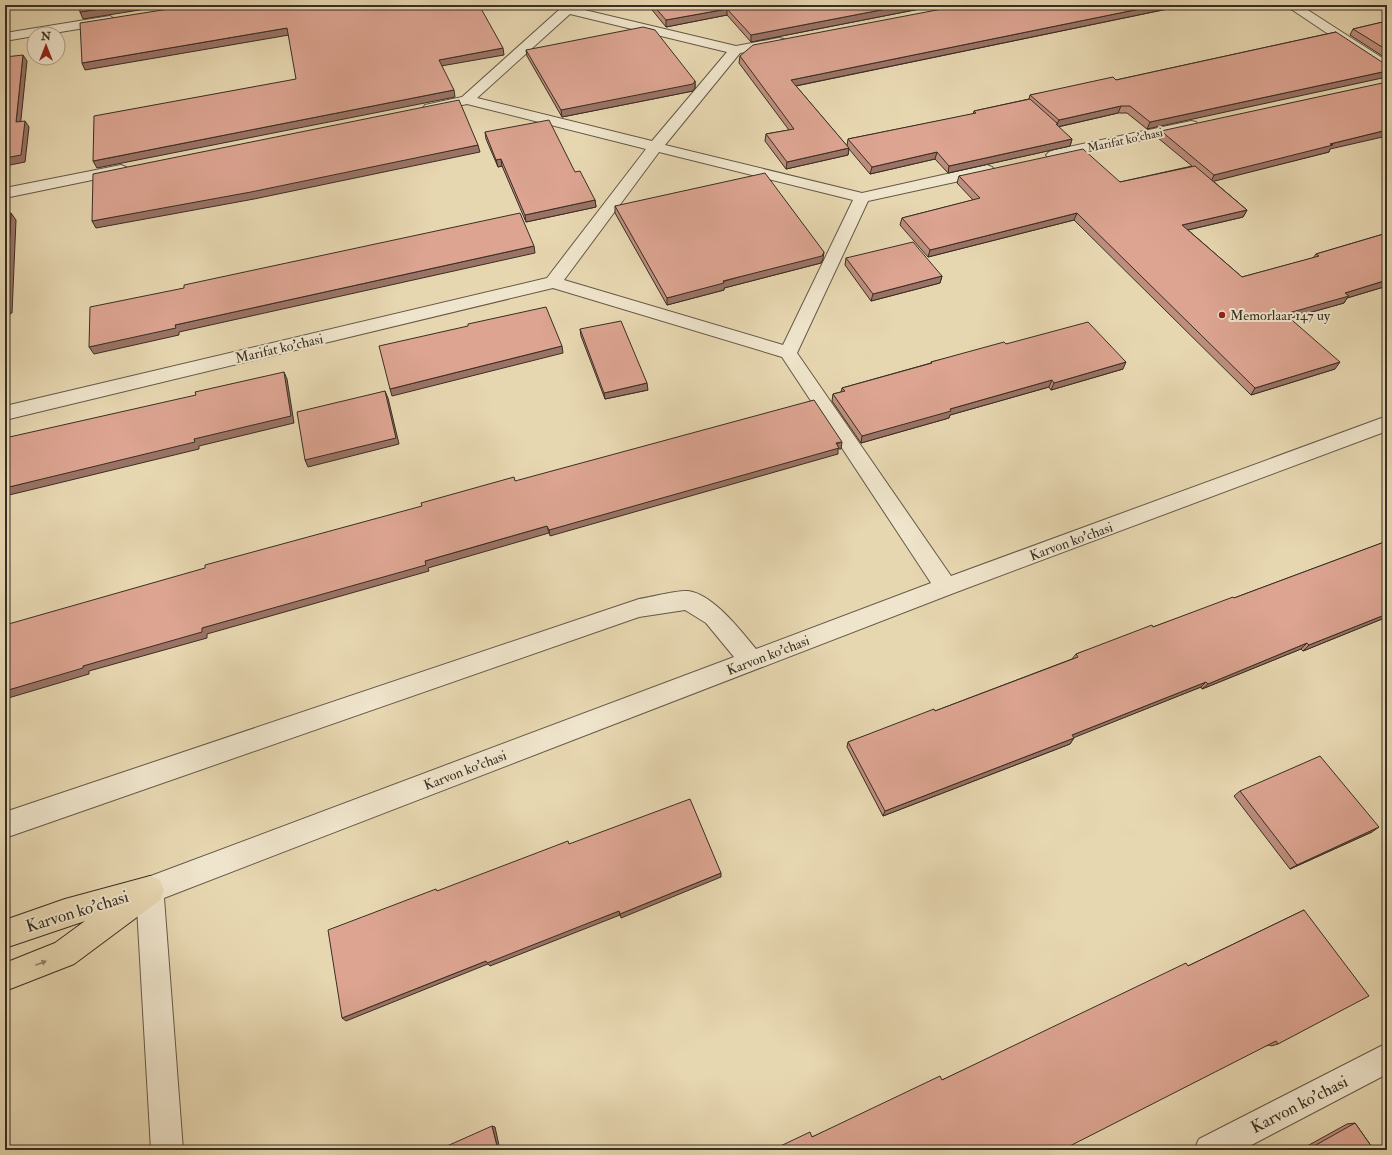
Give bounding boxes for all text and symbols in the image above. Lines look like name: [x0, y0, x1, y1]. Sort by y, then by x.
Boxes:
north arrow: [26, 26, 66, 66]
text: N: [40, 30, 52, 43]
street label: Marifat ko'chasi: [1086, 125, 1164, 156]
place label: Memorlaar 147 uy: [1230, 307, 1331, 325]
marker: Memorlaar 147 uy: [1217, 310, 1227, 320]
street label: Marifat ko'chasi: [234, 330, 325, 367]
street label: Karvon ko'chasi: [1027, 518, 1115, 564]
street label: Karvon ko'chasi: [724, 632, 812, 679]
street label: Karvon ko'chasi: [421, 747, 509, 794]
street label: Karvon ko'chasi: [23, 886, 131, 937]
one-way arrow: [36, 959, 48, 965]
street label: Karvon ko'chasi: [1247, 1071, 1352, 1138]

